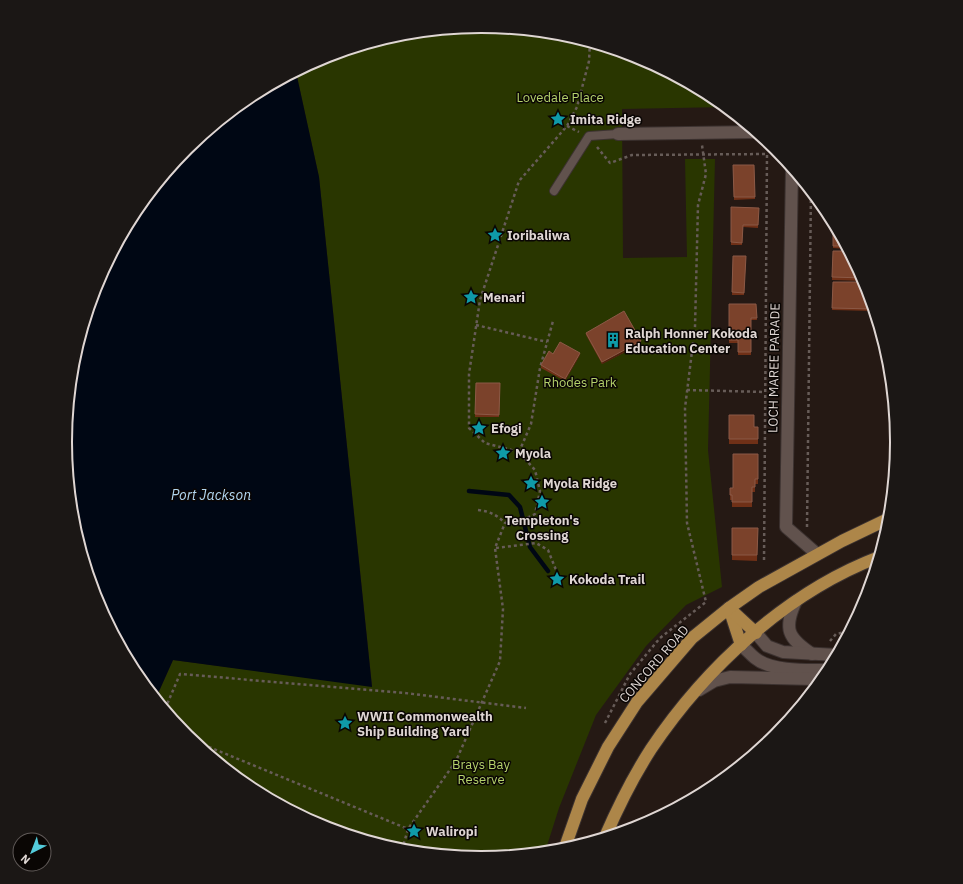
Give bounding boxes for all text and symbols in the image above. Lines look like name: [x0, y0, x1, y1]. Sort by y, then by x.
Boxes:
park label: Lovedale Place: [516, 89, 604, 106]
place icon: Imita Ridge: [549, 110, 567, 128]
place label: Imita Ridge: [570, 111, 641, 128]
place icon: Ioribaliwa: [486, 226, 504, 244]
place label: Ioribaliwa: [507, 227, 570, 244]
place icon: Menari: [462, 288, 480, 306]
place label: Menari: [483, 289, 525, 306]
street label: LOCH MAREE PARADE: [764, 303, 784, 433]
place label: Ralph Honner Kokoda Education Center: [625, 325, 757, 357]
building icon: Ralph Honner Kokoda Education Center: [604, 331, 622, 349]
park label: Rhodes Park: [543, 374, 617, 391]
place icon: Efogi: [470, 419, 488, 437]
place label: Efogi: [491, 420, 522, 437]
place icon: Myola: [494, 444, 512, 462]
place label: Myola: [515, 445, 551, 462]
place icon: Myola Ridge: [522, 474, 540, 492]
place label: Myola Ridge: [543, 475, 617, 492]
water label: Port Jackson: [171, 486, 251, 504]
place icon: Templeton's Crossing: [533, 493, 551, 511]
place label: Templeton's Crossing: [505, 512, 580, 544]
place icon: Kokoda Trail: [548, 570, 566, 588]
place label: Kokoda Trail: [569, 571, 645, 588]
street label: CONCORD ROAD: [616, 622, 692, 706]
place label: WWII Commonwealth Ship Building Yard: [357, 708, 493, 740]
place icon: WWII Commonwealth Ship Building Yard: [336, 714, 354, 732]
park label: Brays Bay Reserve: [452, 756, 510, 788]
place icon: Waliropi: [405, 822, 423, 840]
place label: Waliropi: [426, 823, 477, 840]
north arrow: [12, 832, 52, 872]
text: N: [18, 852, 33, 867]

